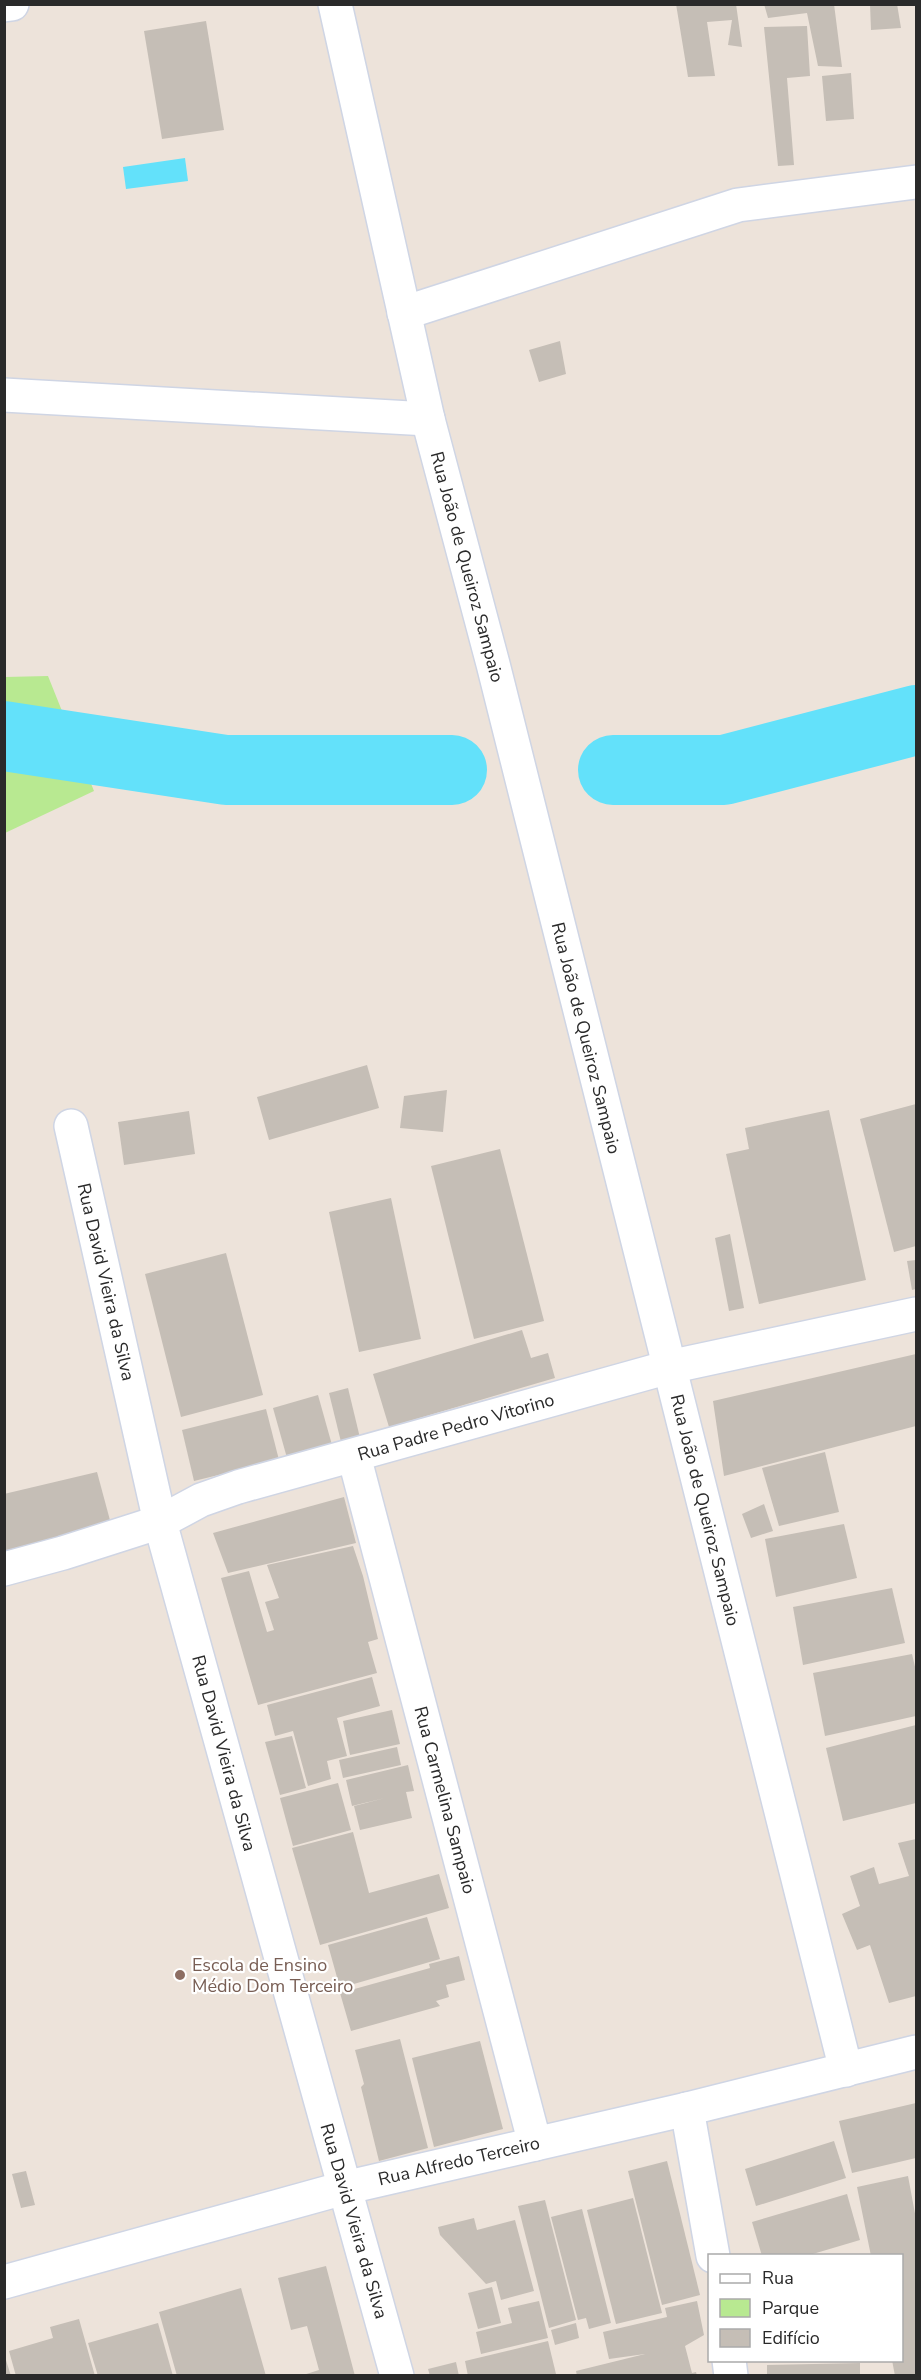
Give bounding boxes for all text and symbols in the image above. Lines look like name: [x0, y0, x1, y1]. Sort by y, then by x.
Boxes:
street label: Rua João de Queiroz Sampaio: [425, 449, 509, 685]
street label: Rua João de Queiroz Sampaio: [546, 920, 626, 1156]
street label: Rua David Vieira da Silva: [72, 1181, 140, 1383]
street label: Rua Padre Pedro Vitorino: [355, 1387, 557, 1467]
street label: Rua João de Queiroz Sampaio: [665, 1392, 745, 1628]
street label: Rua David Vieira da Silva: [186, 1652, 262, 1854]
street label: Rua Carmelina Sampaio: [408, 1704, 482, 1896]
place label: Escola de Ensino Médio Dom Terceiro: [192, 1953, 353, 1998]
marker: Escola de Ensino Médio Dom Terceiro: [173, 1968, 187, 1982]
street label: Rua David Vieira da Silva: [315, 2121, 393, 2321]
street label: Rua Alfredo Terceiro: [376, 2131, 542, 2191]
legend: [708, 2254, 903, 2362]
text: Rua: [762, 2266, 794, 2290]
text: Parque: [762, 2296, 819, 2320]
text: Edifício: [762, 2326, 820, 2350]

